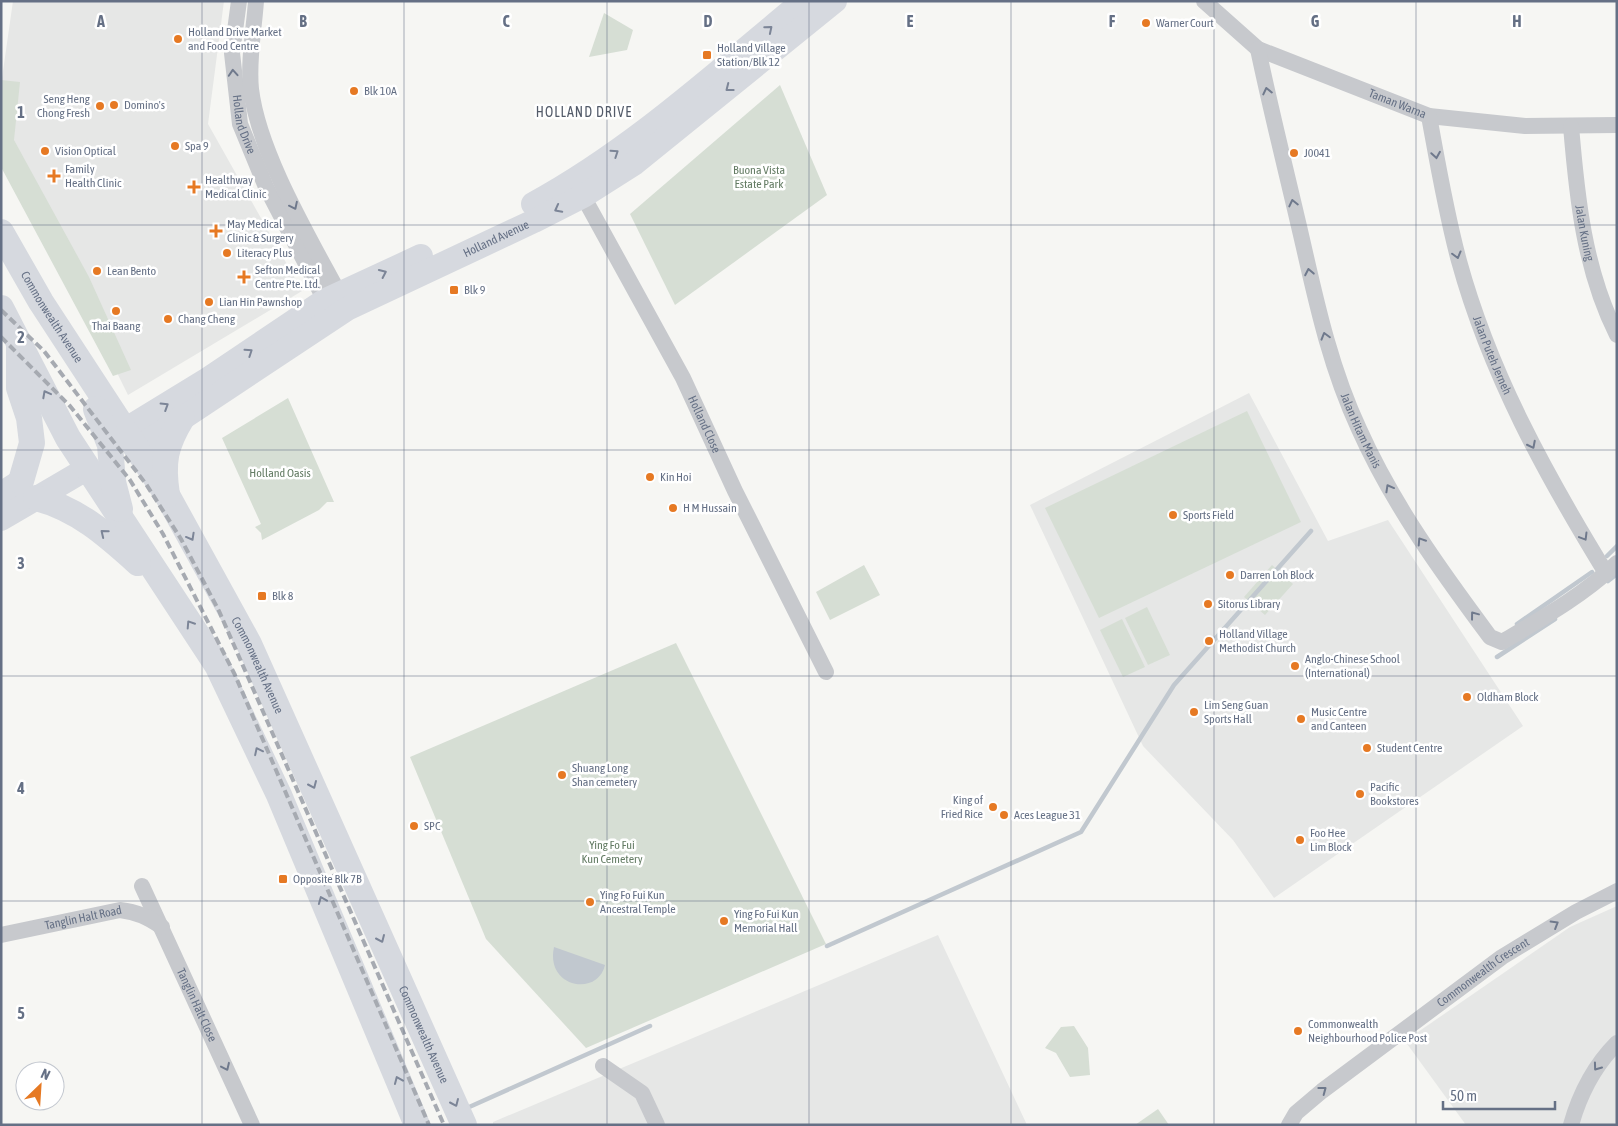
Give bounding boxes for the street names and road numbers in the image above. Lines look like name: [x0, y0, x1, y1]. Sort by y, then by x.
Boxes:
street label: Taman Warna: [1367, 86, 1428, 121]
street label: Holland Drive: [230, 94, 259, 156]
street label: Jalan Kuning: [1572, 204, 1597, 263]
street label: Holland Avenue: [461, 217, 531, 260]
street label: Commonwealth Avenue: [18, 269, 86, 365]
street label: Jalan Puteh Jerneh: [1470, 314, 1514, 397]
street label: Jalan Hitam Manis: [1338, 391, 1384, 471]
street label: Holland Close: [685, 393, 724, 455]
street label: Commonwealth Avenue: [228, 614, 286, 716]
street label: Tanglin Halt Road: [43, 903, 123, 933]
street label: Commonwealth Crescent: [1434, 935, 1532, 1010]
street label: Tanglin Halt Close: [174, 966, 220, 1044]
street label: Commonwealth Avenue: [396, 984, 451, 1085]

